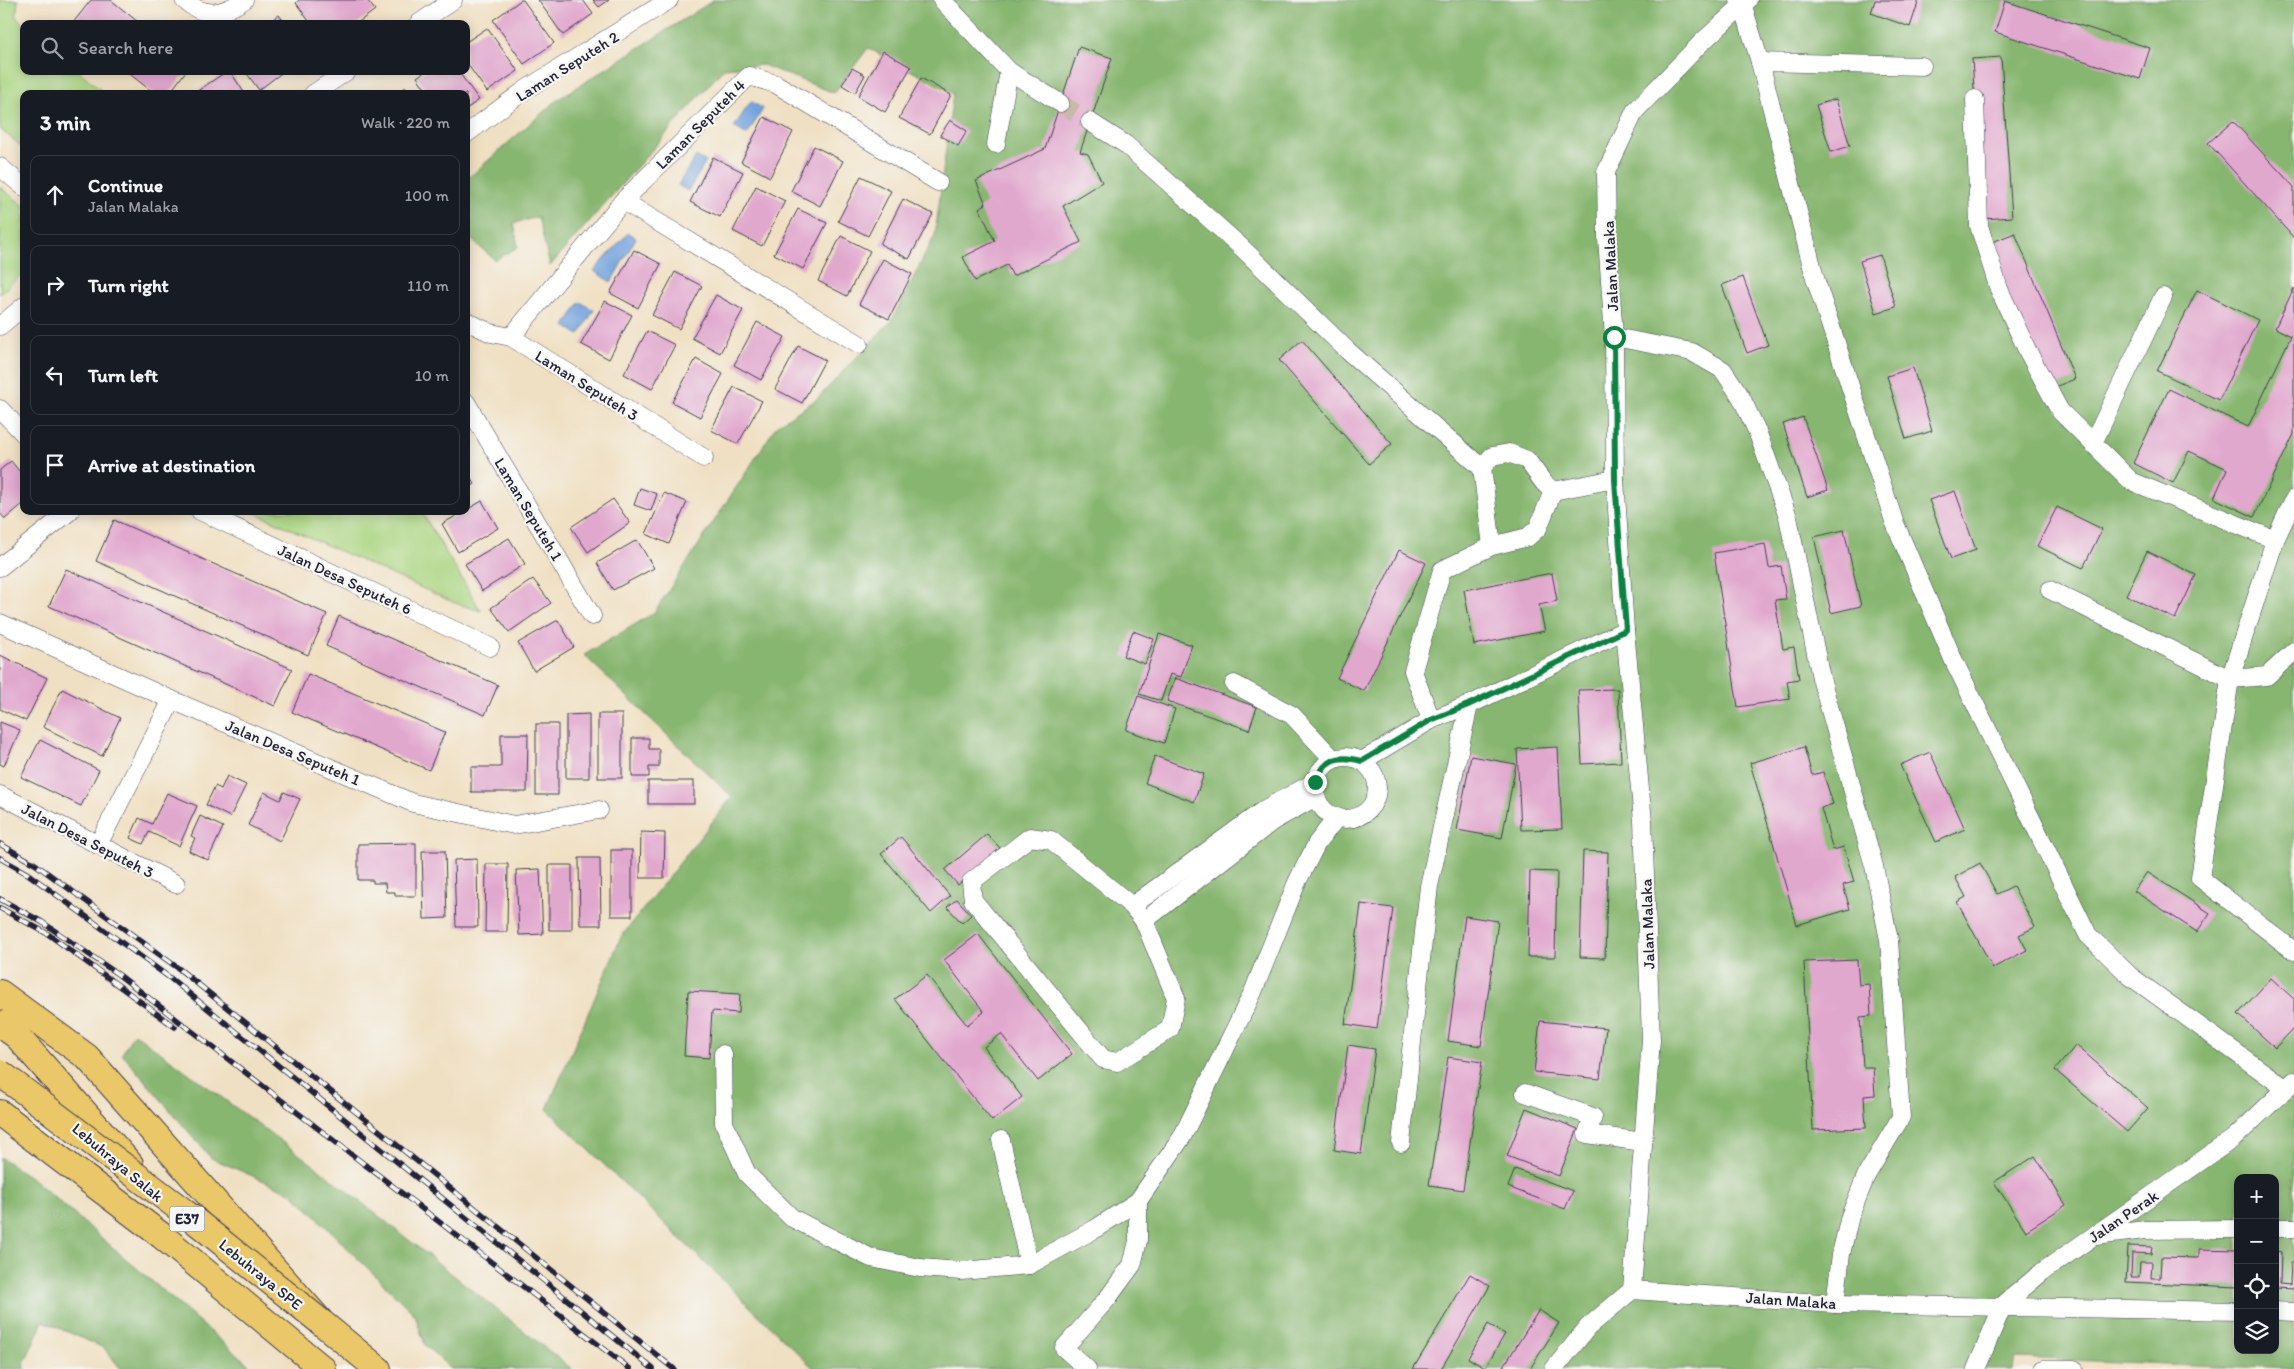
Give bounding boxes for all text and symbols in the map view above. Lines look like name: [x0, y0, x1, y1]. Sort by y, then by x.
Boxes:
search box: [20, 20, 470, 75]
street label: Laman Seputeh 2: [512, 27, 623, 106]
icon: search: [38, 34, 66, 62]
text: Search here: [78, 36, 173, 59]
street label: Laman Seputeh 4: [652, 75, 749, 173]
text: 3 min: [40, 110, 90, 135]
text: Walk · 220 m: [361, 113, 450, 132]
text: Continue: [88, 174, 163, 197]
icon: ahead: [41, 181, 69, 209]
text: 100 m: [405, 186, 449, 205]
text: Jalan Malaka: [88, 197, 179, 216]
street label: Jalan Malaka: [1599, 220, 1622, 312]
icon: right: [41, 271, 69, 299]
text: Turn right: [88, 274, 169, 297]
text: 110 m: [407, 276, 449, 295]
route start: [1603, 326, 1626, 349]
street label: Laman Seputeh 3: [532, 346, 642, 425]
icon: left: [41, 361, 69, 389]
text: Turn left: [88, 364, 158, 387]
text: 10 m: [415, 366, 449, 385]
icon: arrive: [41, 451, 69, 479]
text: Arrive at destination: [88, 454, 255, 477]
street label: Laman Seputeh 1: [490, 454, 567, 565]
street label: Jalan Desa Seputeh 6: [275, 540, 415, 619]
street label: Jalan Desa Seputeh 1: [223, 716, 364, 790]
route end: [1304, 771, 1327, 794]
street label: Jalan Desa Seputeh 3: [19, 799, 157, 882]
street label: Jalan Malaka: [1636, 878, 1659, 970]
street label: Lebuhraya Salak: [68, 1119, 168, 1206]
map controls: [2234, 1174, 2279, 1354]
button: +: [2234, 1174, 2279, 1219]
street label: Jalan Perak: [2085, 1186, 2162, 1247]
road number: E37: [170, 1206, 204, 1232]
button: −: [2234, 1219, 2279, 1264]
street label: Lebuhraya SPE: [215, 1235, 306, 1314]
button: locate: [2234, 1264, 2279, 1309]
street label: Jalan Malaka: [1745, 1288, 1837, 1313]
button: layers: [2234, 1309, 2279, 1354]

